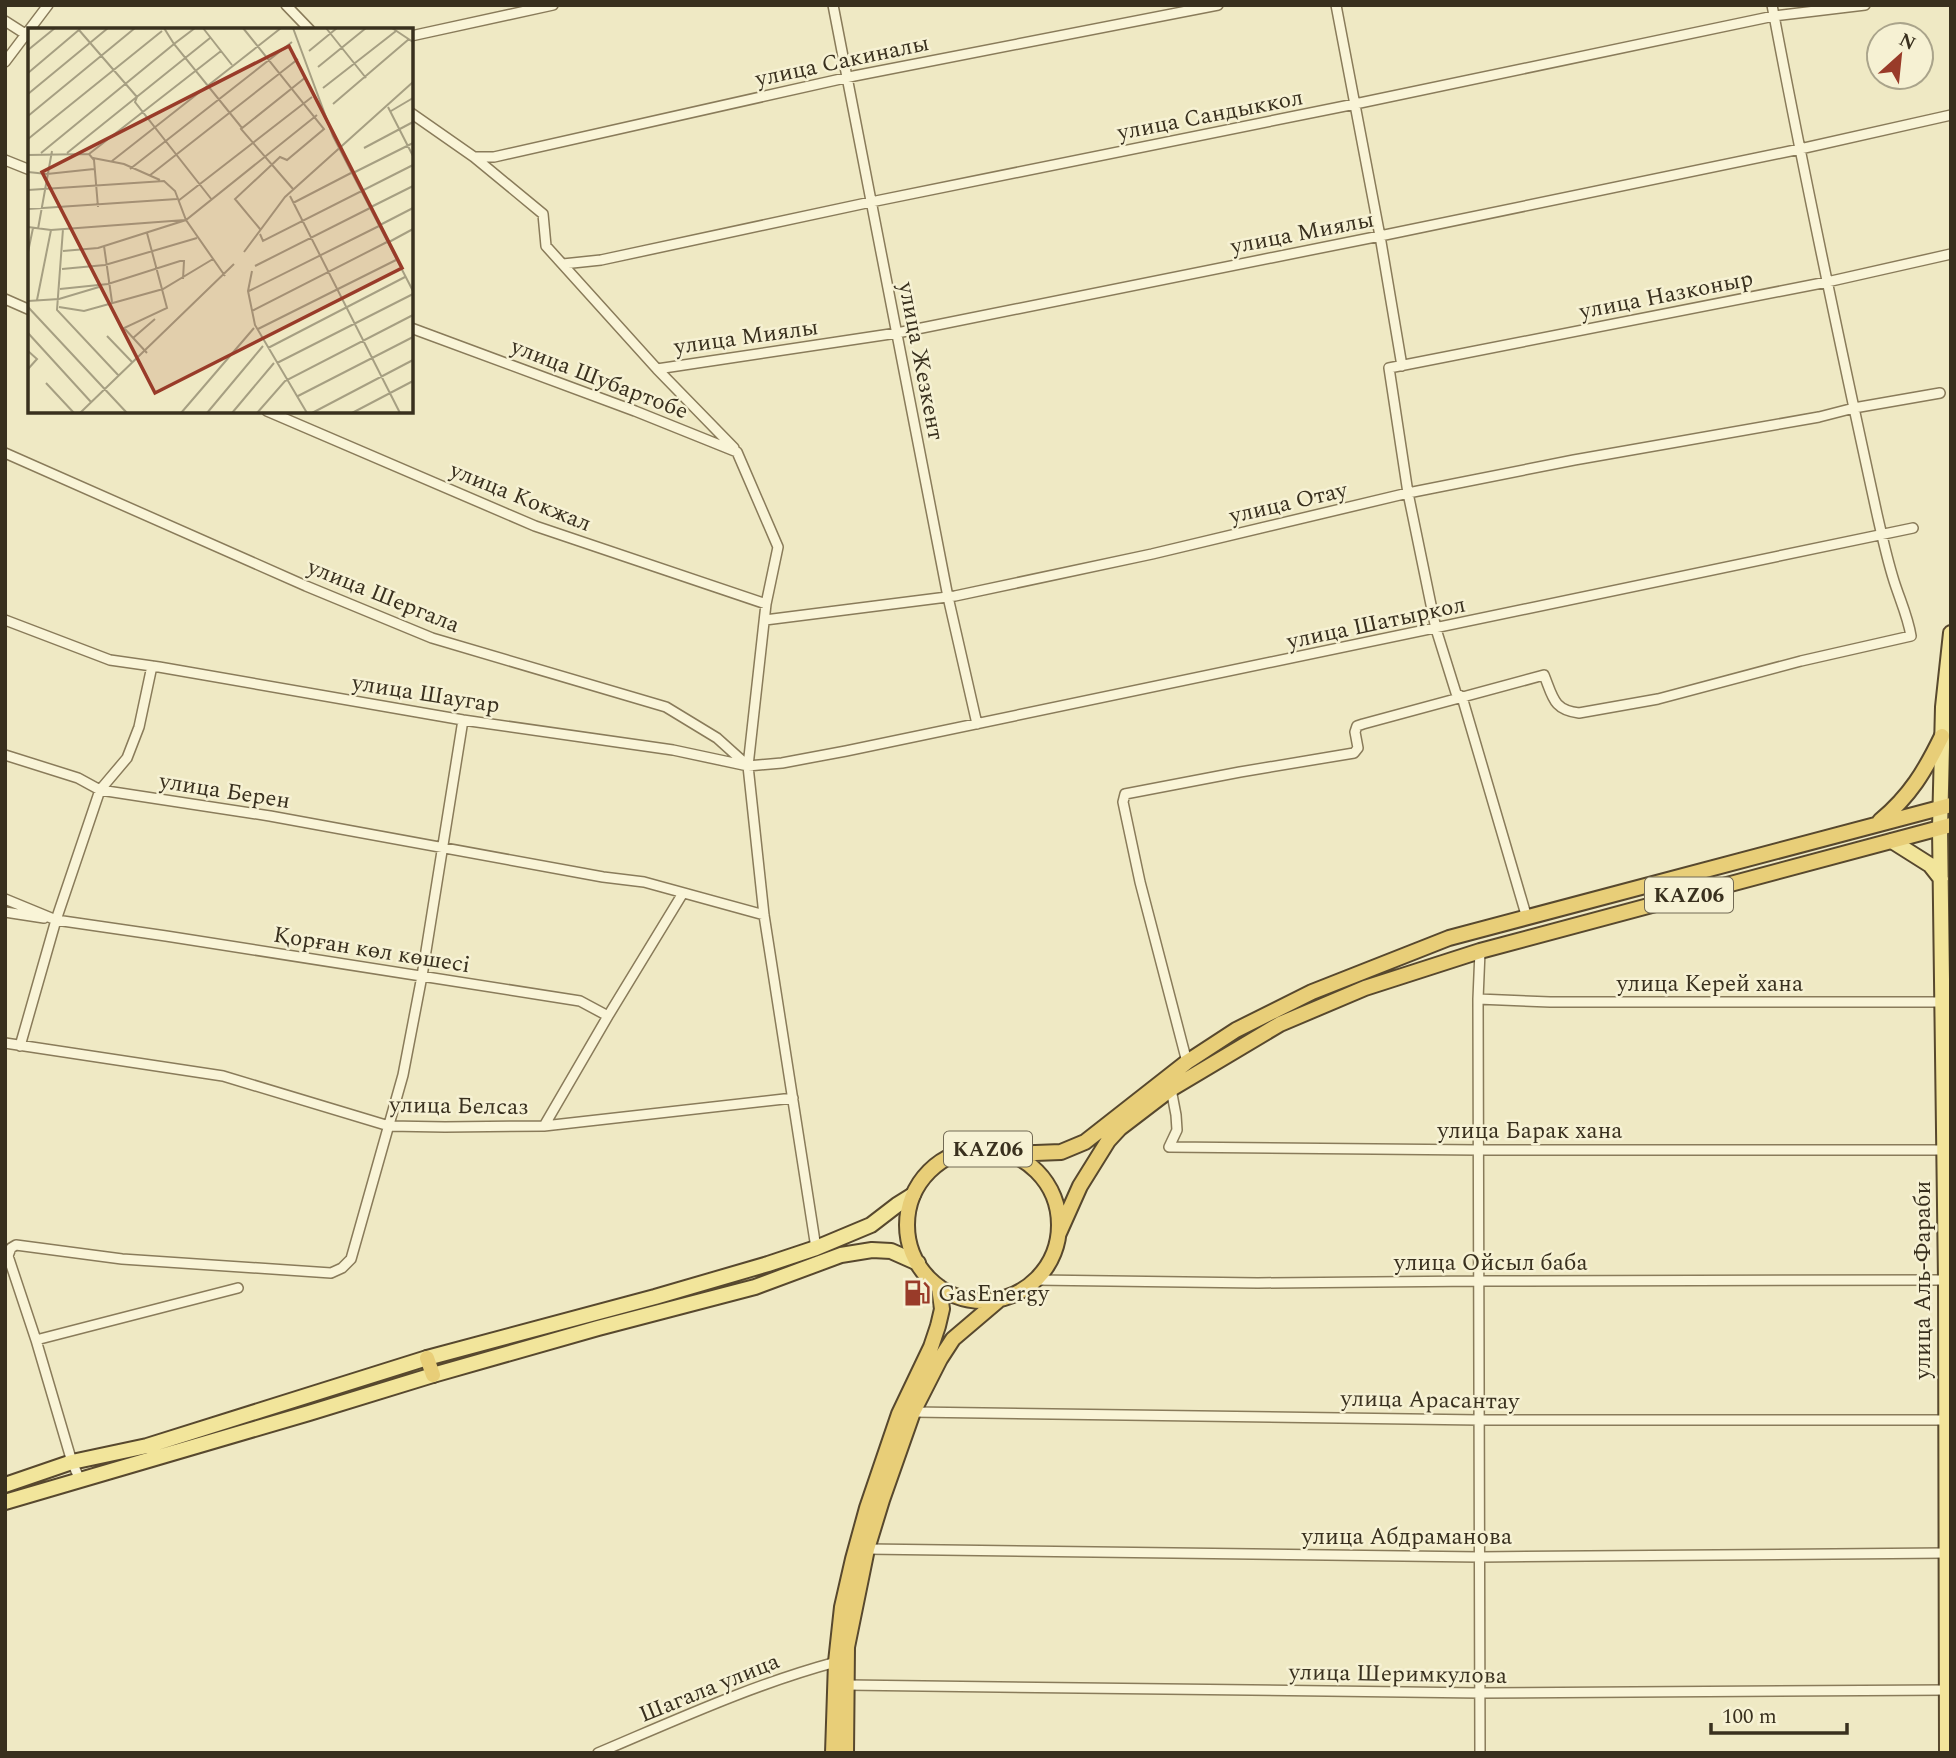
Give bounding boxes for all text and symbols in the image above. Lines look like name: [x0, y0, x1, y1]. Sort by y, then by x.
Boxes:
north arrow: [1865, 21, 1935, 91]
street label: улица Сакиналы: [751, 26, 932, 97]
text: N: [1894, 26, 1921, 59]
inset map: [28, 28, 413, 413]
street label: улица Сандыккол: [1113, 80, 1306, 151]
street label: улица Миялы: [1227, 202, 1377, 265]
street label: улица Назконыр: [1575, 261, 1756, 330]
street label: улица Жезкент: [888, 278, 953, 443]
street label: улица Миялы: [671, 310, 821, 365]
street label: улица Шубартобе: [505, 329, 693, 429]
street label: улица Кокжал: [444, 453, 596, 542]
street label: улица Отау: [1225, 473, 1352, 534]
street label: улица Шергала: [301, 550, 465, 643]
street label: улица Шатыркол: [1283, 587, 1469, 660]
street label: улица Шаугар: [348, 665, 502, 723]
street label: улица Берен: [156, 764, 293, 819]
road number: KАZ06: [1645, 878, 1733, 912]
street label: Қорған көл көшесі: [271, 918, 473, 983]
street label: улица Керей хана: [1616, 967, 1803, 1002]
street label: улица Белсаз: [388, 1088, 529, 1125]
street label: улица Барак хана: [1436, 1114, 1623, 1149]
road number: KАZ06: [944, 1132, 1032, 1166]
street label: улица Аль-Фараби: [1906, 1181, 1941, 1380]
street label: улица Ойсыл баба: [1393, 1246, 1588, 1281]
place label: GasEnergy: [938, 1277, 1050, 1312]
fuel station icon: GasEnergy: [902, 1278, 932, 1308]
street label: улица Арасантау: [1339, 1381, 1520, 1420]
street label: улица Абдраманова: [1301, 1520, 1512, 1555]
street label: Шагала улица: [634, 1644, 785, 1732]
street label: улица Шеримкулова: [1287, 1655, 1507, 1694]
scale bar: [1711, 1692, 1848, 1736]
text: 100 m: [1722, 1701, 1777, 1733]

